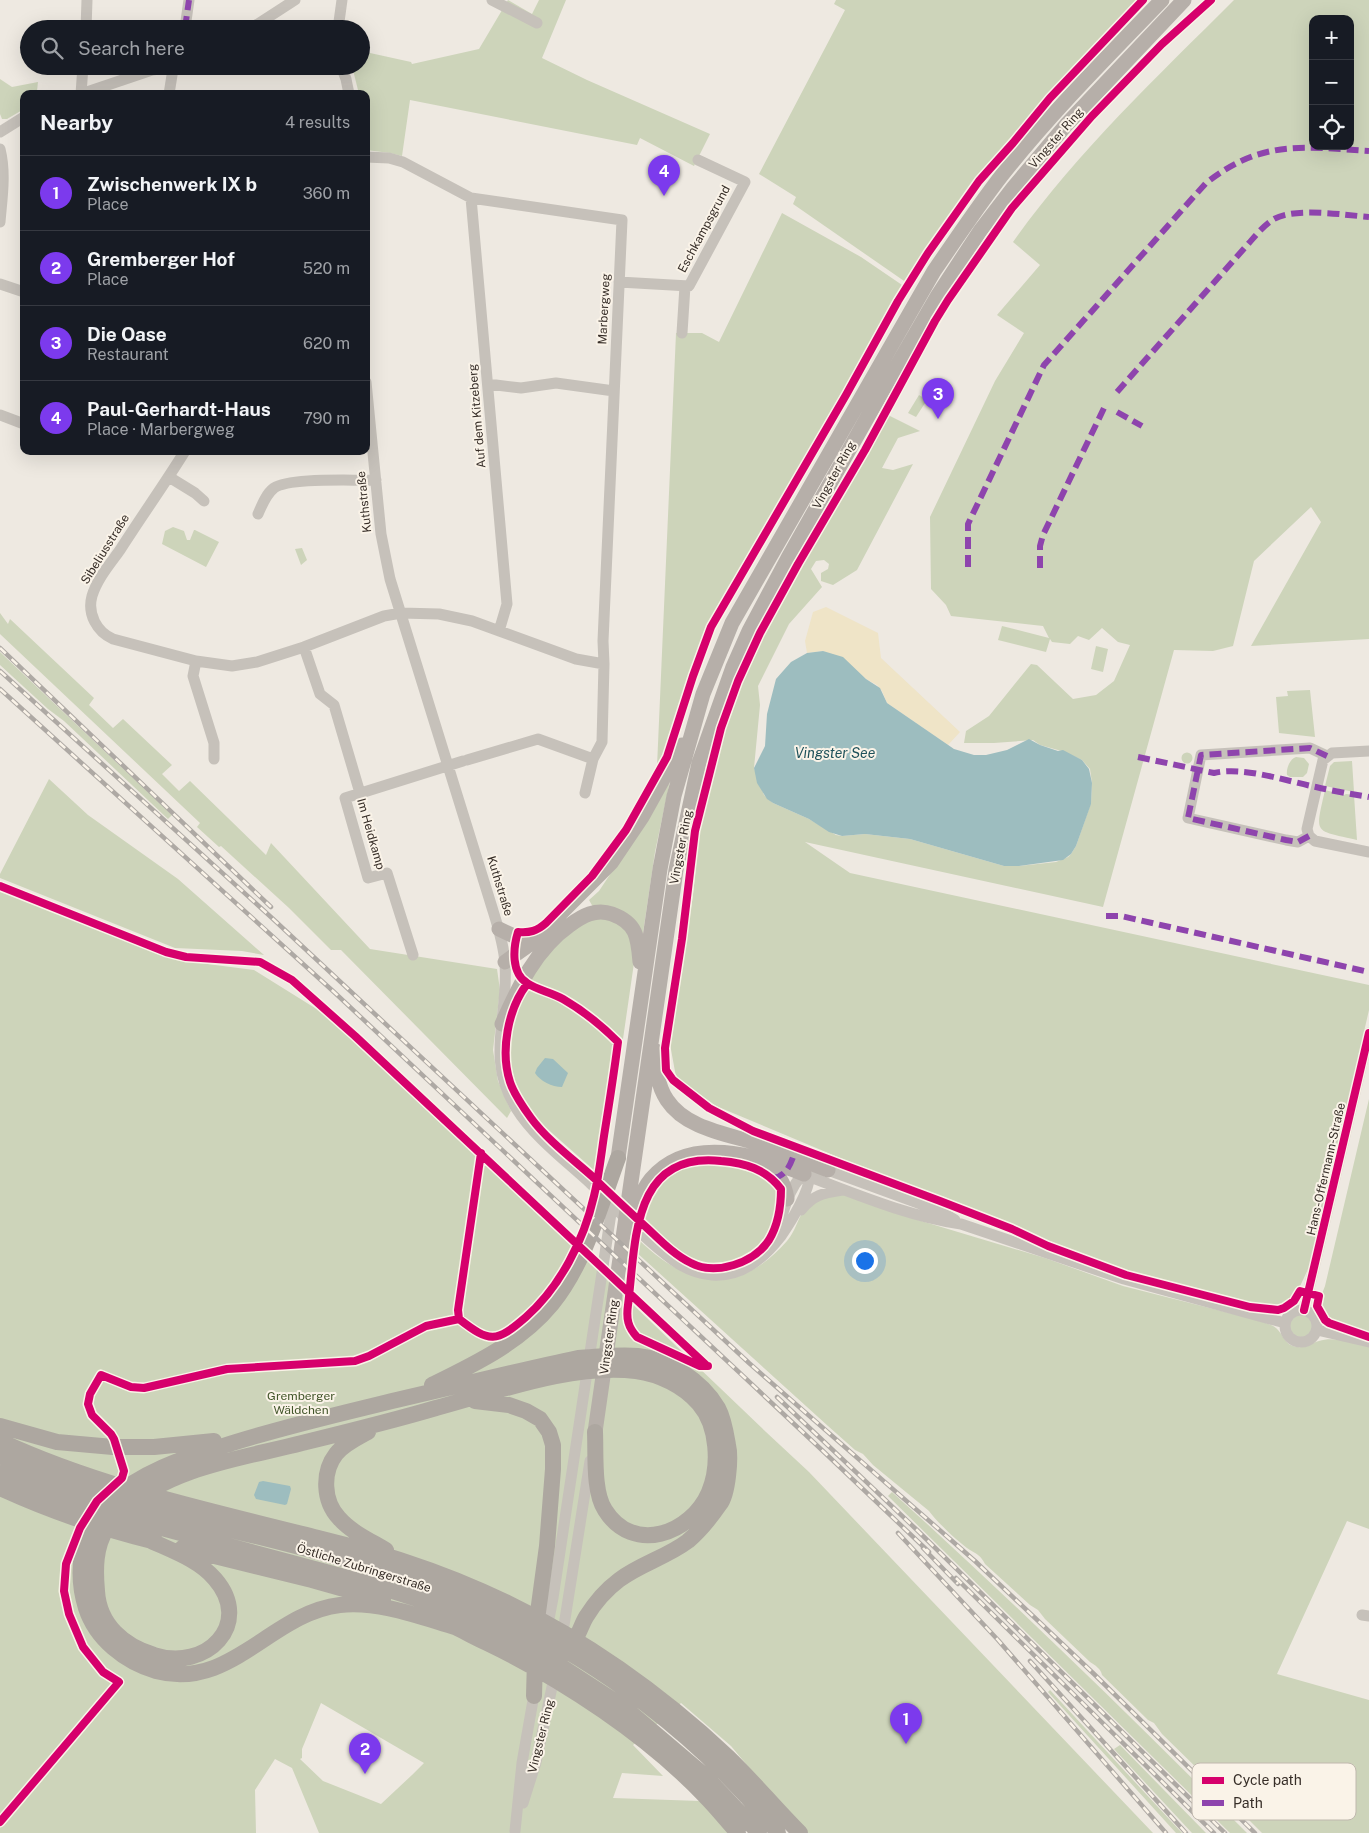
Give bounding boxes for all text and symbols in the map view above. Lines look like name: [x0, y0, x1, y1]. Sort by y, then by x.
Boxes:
map controls: [1309, 15, 1354, 150]
button: +: [1309, 15, 1354, 60]
search box: [20, 20, 370, 75]
icon: search: [38, 34, 66, 62]
text: Search here: [78, 37, 185, 59]
button: −: [1309, 60, 1354, 105]
street label: Vingster Ring: [1026, 105, 1086, 171]
button: locate: [1309, 105, 1354, 150]
text: Nearby: [40, 110, 113, 135]
text: 4 results: [285, 113, 350, 132]
pin: 4: [648, 155, 680, 196]
text: Zwischenwerk IX b: [87, 173, 257, 195]
street label: Eschkampsgrund: [675, 183, 733, 275]
text: 1: [53, 184, 59, 203]
text: 360 m: [303, 184, 350, 203]
text: Place: [87, 195, 129, 214]
text: Gremberger Hof: [87, 248, 235, 270]
text: 2: [51, 259, 61, 278]
text: 520 m: [303, 259, 350, 278]
text: Place: [87, 270, 129, 289]
street label: Marbergweg: [595, 273, 613, 345]
text: Die Oase: [87, 323, 167, 345]
text: 3: [51, 334, 61, 353]
text: 620 m: [303, 334, 350, 353]
text: Restaurant: [87, 345, 169, 364]
street label: Auf dem Kitzeberg: [465, 363, 489, 469]
pin: 3: [922, 378, 954, 419]
text: Paul-Gerhardt-Haus: [87, 398, 271, 420]
text: 4: [51, 409, 61, 428]
text: 790 m: [303, 409, 350, 428]
text: Place · Marbergweg: [87, 420, 235, 439]
street label: Vingster Ring: [810, 439, 858, 511]
street label: Kuthstraße: [354, 470, 374, 534]
street label: Sibeliusstraße: [78, 511, 132, 587]
water label: Vingster See: [795, 745, 876, 761]
street label: Im Heidkamp: [354, 797, 388, 871]
street label: Vingster Ring: [667, 809, 695, 885]
street label: Kuthstraße: [484, 854, 516, 918]
street label: Hans-Offermann-Straße: [1304, 1101, 1348, 1237]
your location: [852, 1248, 878, 1274]
street label: Vingster Ring: [597, 1299, 621, 1375]
park label: Gremberger Wäldchen: [267, 1389, 335, 1417]
street label: Östliche Zubringerstraße: [295, 1541, 433, 1595]
street label: Vingster Ring: [525, 1698, 557, 1774]
pin: 1: [890, 1703, 922, 1744]
pin: 2: [349, 1733, 381, 1774]
legend: [1192, 1763, 1356, 1820]
text: Cycle path: [1233, 1772, 1302, 1788]
text: Path: [1233, 1795, 1263, 1811]

